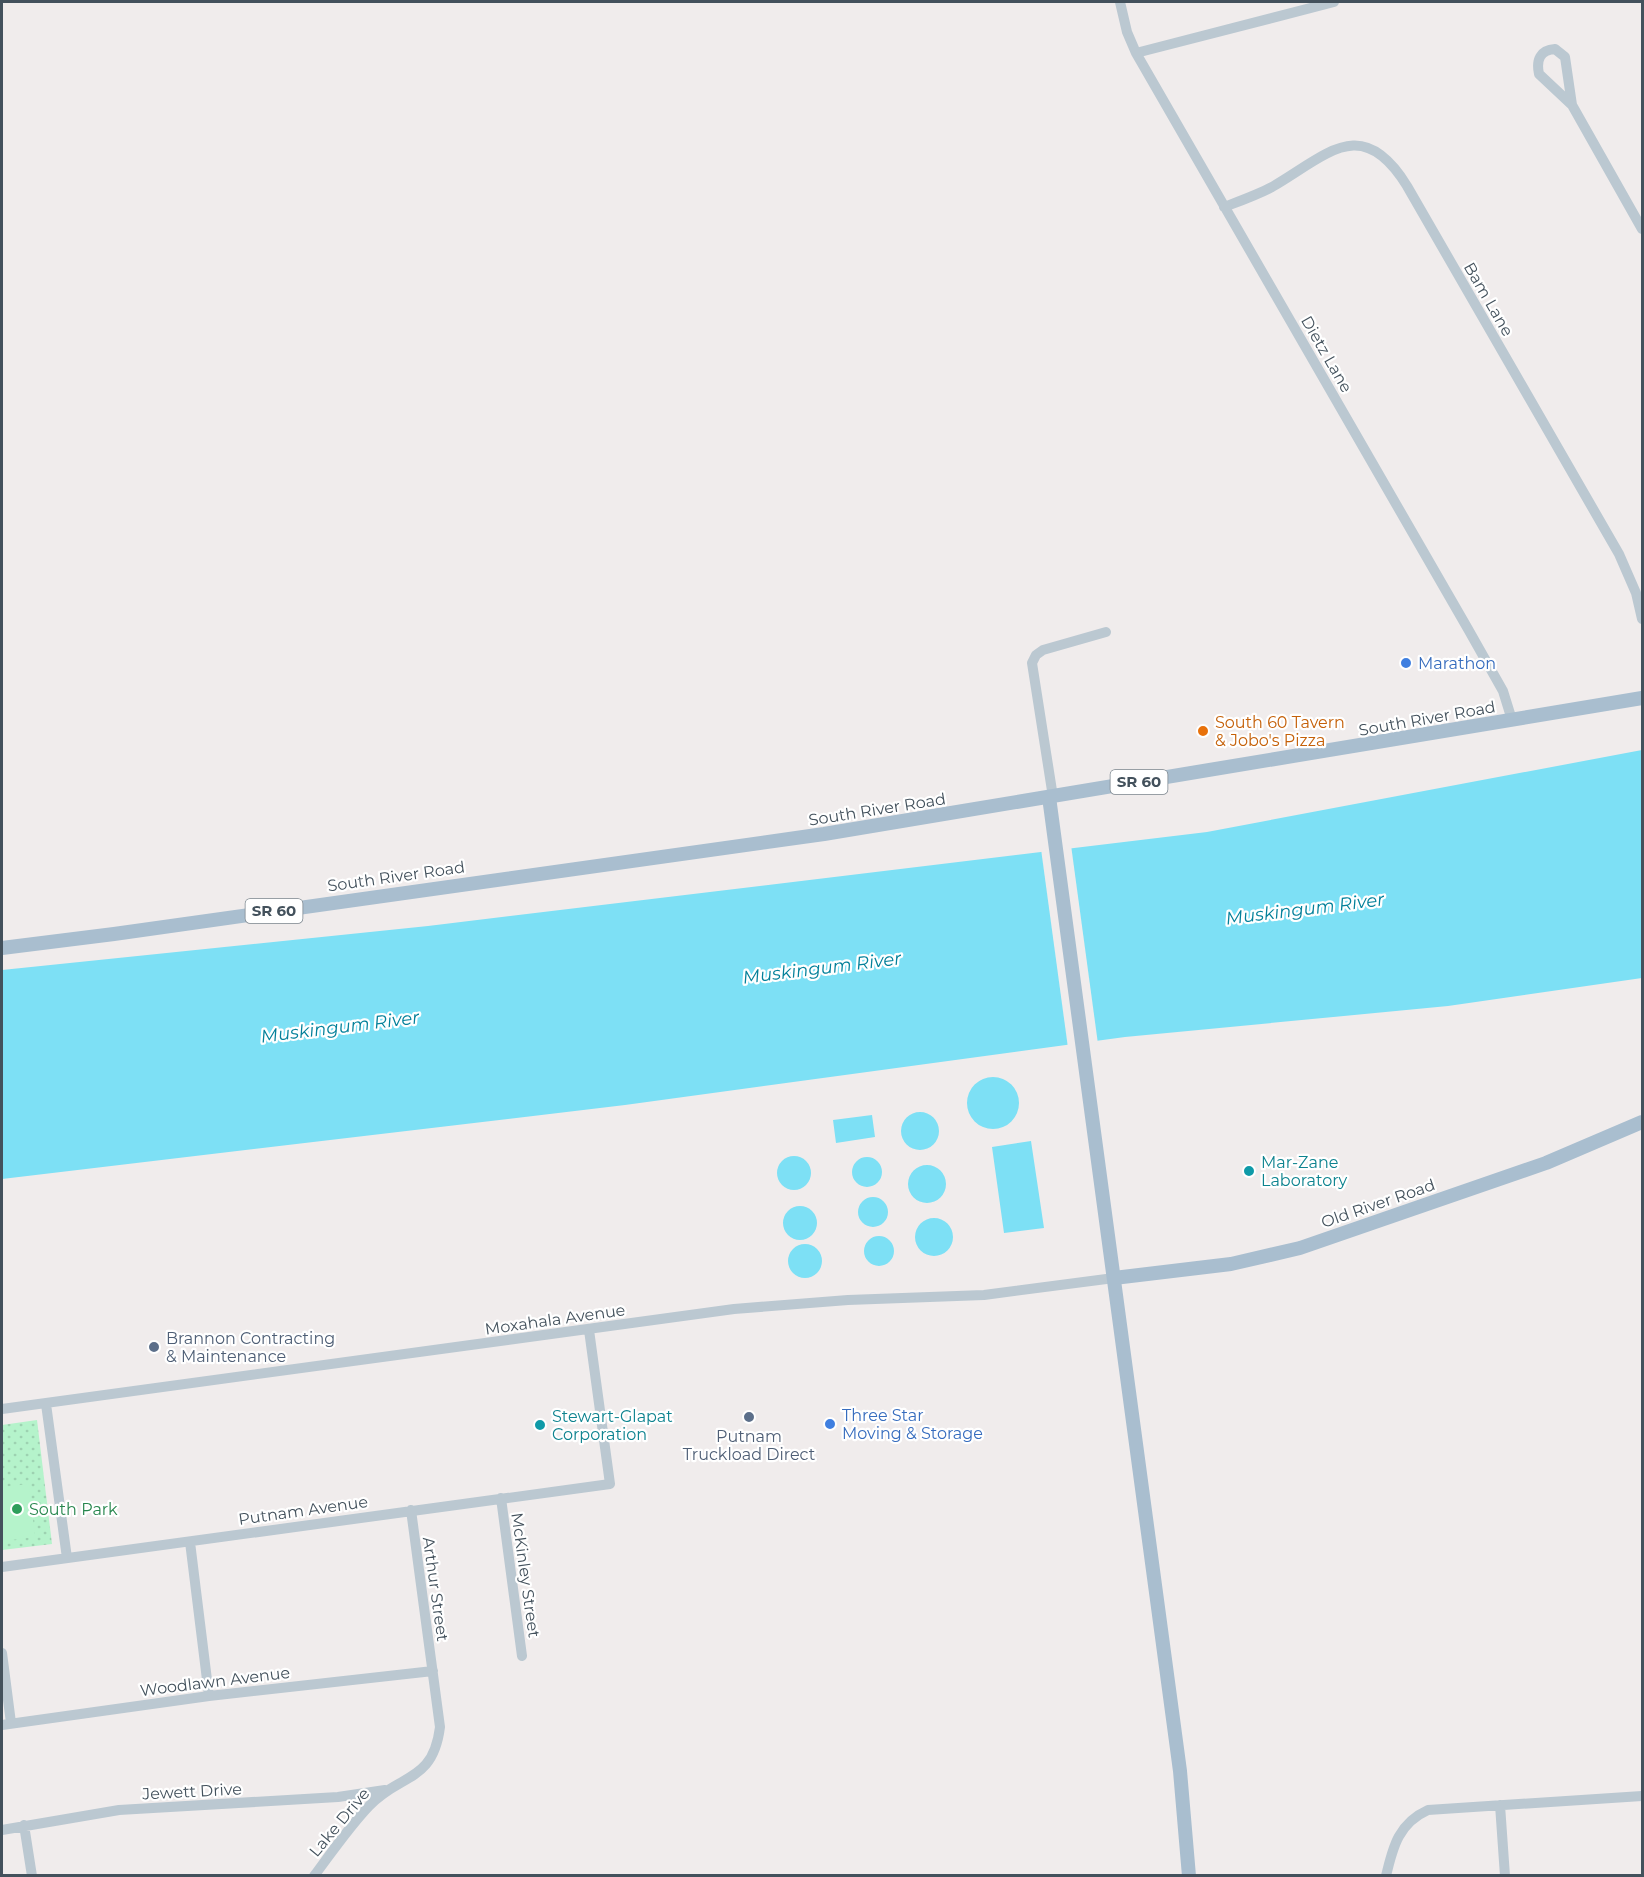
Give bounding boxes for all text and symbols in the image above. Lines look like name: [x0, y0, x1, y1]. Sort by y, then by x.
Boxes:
street label: Bam Lane: [1460, 259, 1517, 340]
street label: Dietz Lane: [1297, 313, 1356, 396]
place label: Marathon: [1418, 654, 1496, 673]
marker: Marathon: [1399, 656, 1413, 670]
street label: South River Road: [1357, 697, 1497, 740]
place label: South 60 Tavern & Jobo's Pizza: [1215, 713, 1345, 750]
marker: South 60 Tavern & Jobo's Pizza: [1196, 724, 1210, 738]
road number: SR 60: [1110, 770, 1168, 794]
street label: South River Road: [807, 789, 947, 830]
street label: South River Road: [326, 857, 466, 896]
water label: Muskingum River: [1225, 888, 1386, 930]
road number: SR 60: [246, 899, 302, 923]
water label: Muskingum River: [742, 947, 903, 989]
water label: Muskingum River: [260, 1006, 421, 1048]
place label: Mar-Zane Laboratory: [1261, 1153, 1347, 1190]
marker: Mar-Zane Laboratory: [1242, 1164, 1256, 1178]
street label: Old River Road: [1319, 1175, 1438, 1232]
street label: Moxahala Avenue: [484, 1300, 626, 1339]
place label: Brannon Contracting & Maintenance: [166, 1329, 335, 1366]
marker: Brannon Contracting & Maintenance: [147, 1340, 161, 1354]
place label: Three Star Moving & Storage: [842, 1406, 983, 1443]
place label: Stewart-Glapat Corporation: [552, 1407, 673, 1444]
marker: Putnam Truckload Direct: [742, 1410, 756, 1424]
marker: Three Star Moving & Storage: [823, 1417, 837, 1431]
marker: Stewart-Glapat Corporation: [533, 1418, 547, 1432]
place label: Putnam Truckload Direct: [683, 1427, 816, 1464]
street label: Putnam Avenue: [237, 1492, 369, 1529]
place label: South Park: [29, 1500, 118, 1519]
marker: South Park: [10, 1502, 24, 1516]
street label: McKinley Street: [507, 1511, 544, 1639]
street label: Arthur Street: [419, 1536, 452, 1643]
street label: Woodlawn Avenue: [139, 1663, 291, 1700]
street label: Jewett Drive: [141, 1779, 242, 1804]
street label: Lake Drive: [305, 1784, 374, 1861]

